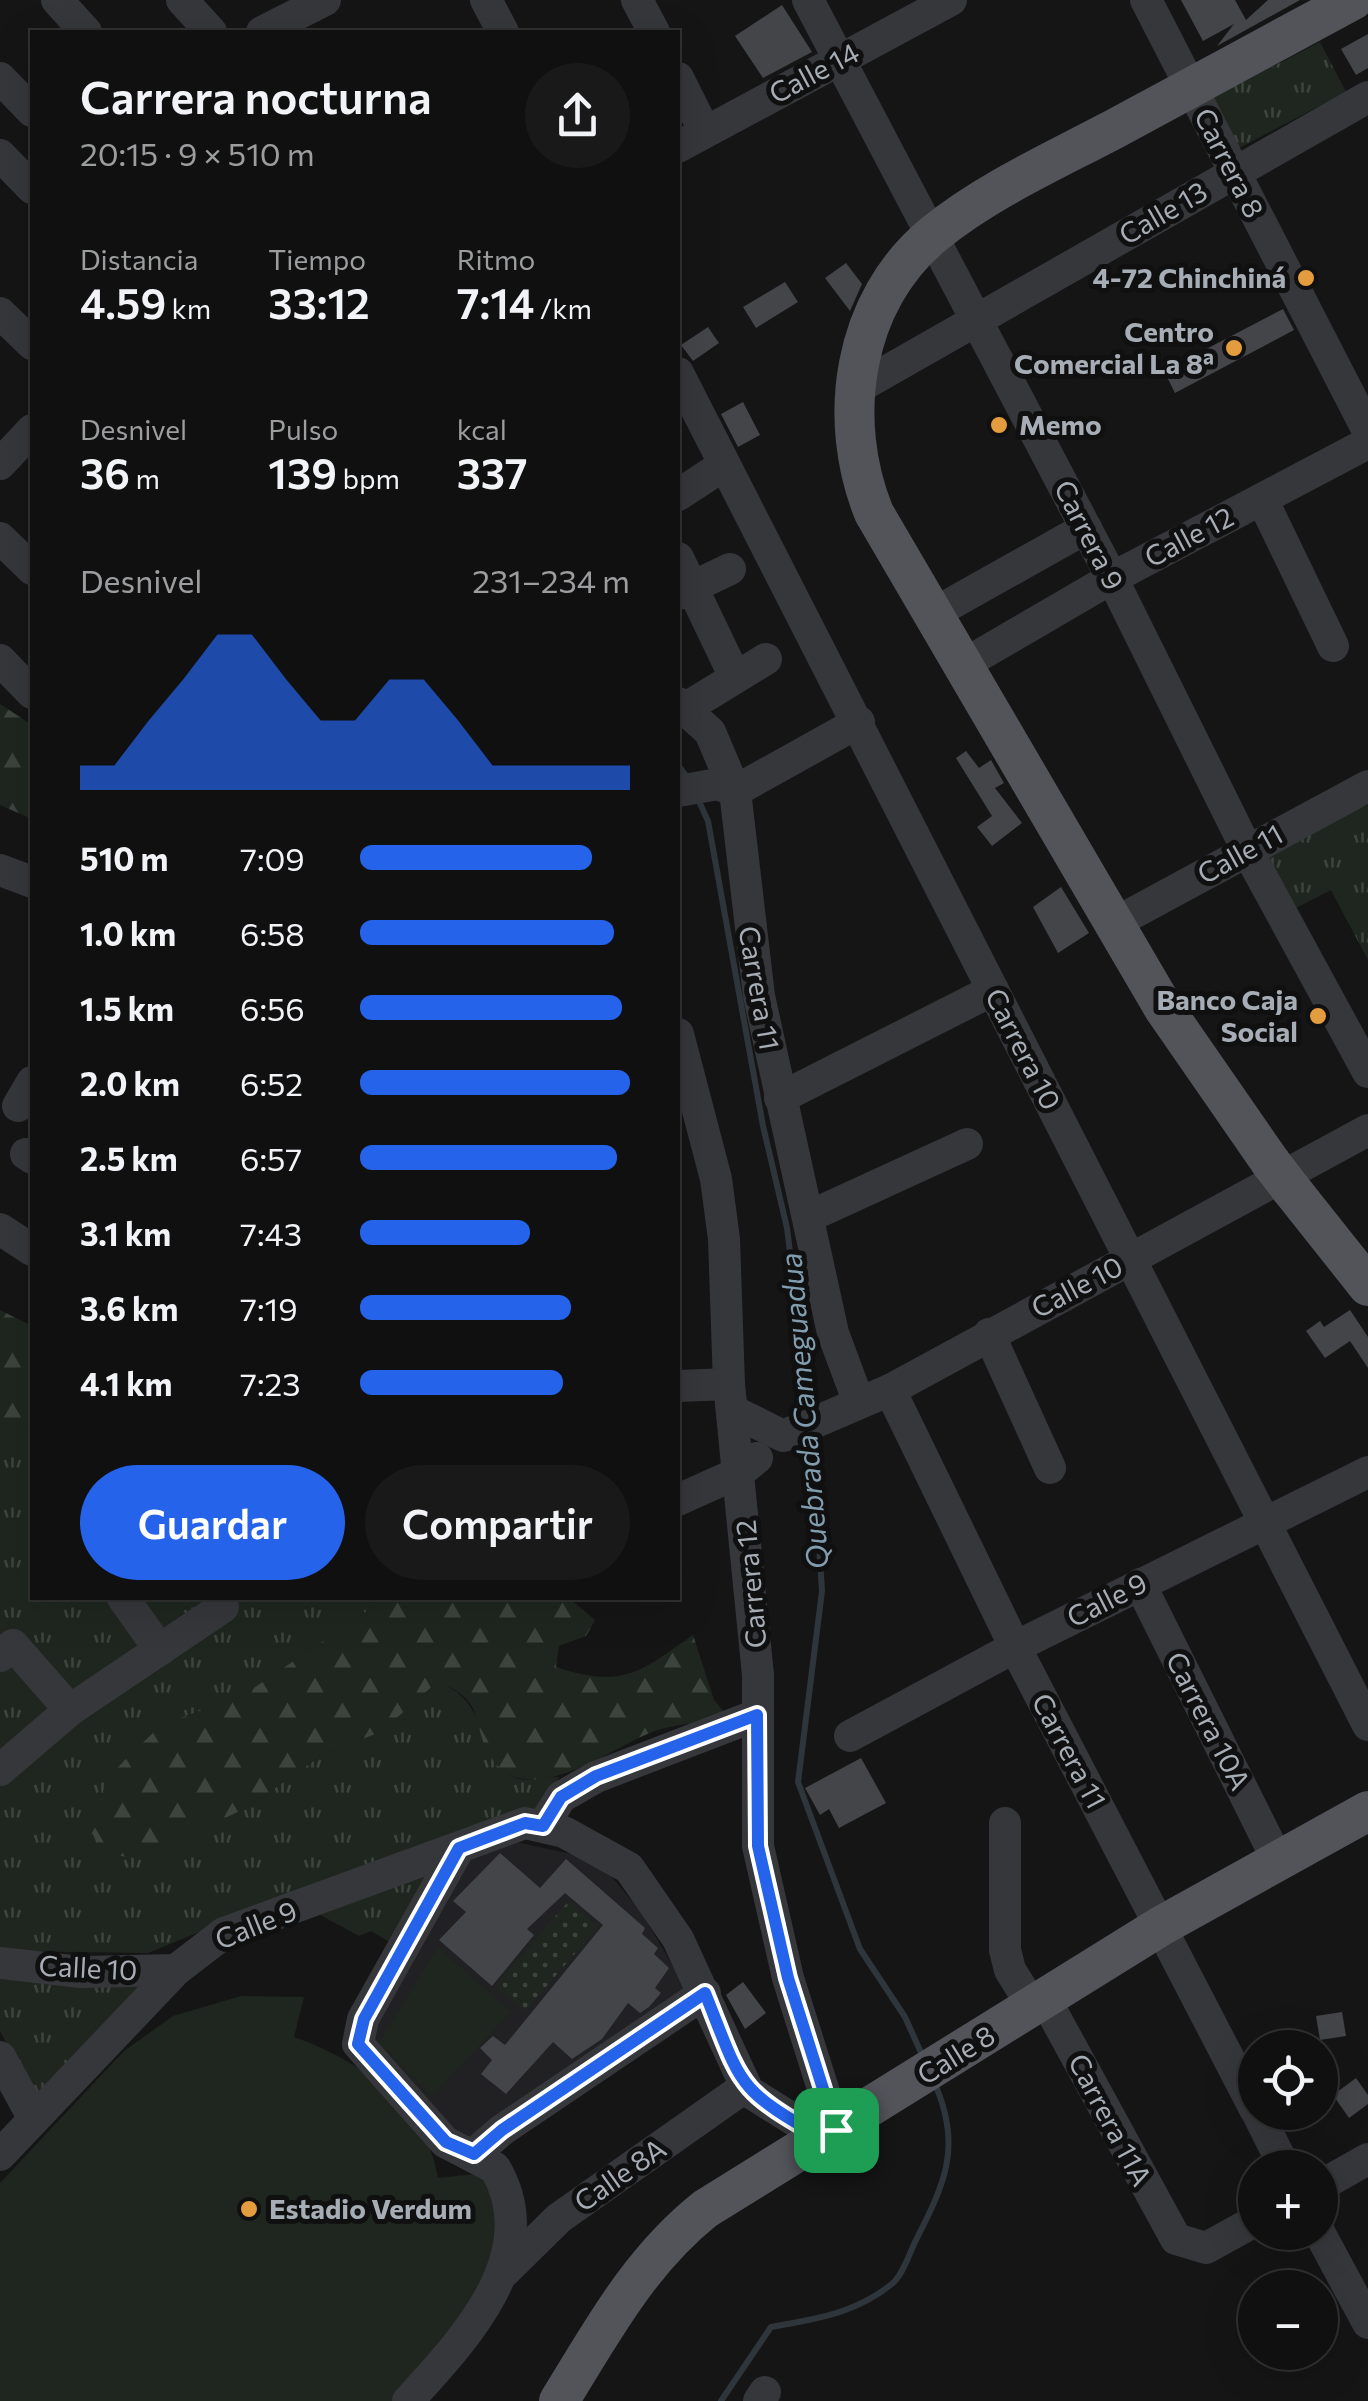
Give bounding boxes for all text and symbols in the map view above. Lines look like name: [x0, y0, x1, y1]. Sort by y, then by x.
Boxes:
street label: Calle 14: [763, 34, 864, 110]
button: share: [525, 63, 630, 168]
text: Carrera nocturna: [80, 68, 432, 123]
street label: Carrera 8: [1188, 102, 1272, 223]
text: 20:15 · 9 × 510 m: [80, 133, 315, 173]
street label: Calle 13: [1112, 173, 1213, 251]
text: Distancia: [80, 242, 198, 276]
text: Tiempo: [268, 242, 366, 276]
text: Ritmo: [457, 242, 535, 276]
place label: 4-72 Chinchiná: [1093, 260, 1286, 294]
marker: 4-72 Chinchiná: [1295, 267, 1317, 289]
text: 4.59: [80, 276, 166, 328]
text: 33:12: [268, 276, 370, 328]
text: 7:14: [457, 276, 534, 328]
text: km: [166, 291, 211, 325]
text: /km: [534, 291, 592, 325]
place label: Centro Comercial La 8ª: [1014, 314, 1214, 380]
marker: Centro Comercial La 8ª: [1223, 337, 1245, 359]
place label: Memo: [1019, 407, 1102, 441]
text: Desnivel: [80, 412, 187, 446]
text: Pulso: [268, 412, 338, 446]
text: kcal: [457, 412, 507, 446]
marker: Memo: [988, 414, 1010, 436]
text: 36: [80, 446, 130, 498]
text: 139: [268, 446, 337, 498]
text: 337: [457, 446, 528, 498]
text: m: [130, 461, 160, 495]
text: bpm: [337, 461, 400, 495]
street label: Carrera 9: [1048, 474, 1132, 595]
street label: Calle 12: [1138, 499, 1239, 574]
text: Desnivel: [80, 560, 202, 600]
text: 231–234 m: [472, 560, 630, 600]
street label: Calle 11: [1191, 816, 1288, 890]
text: 510 m: [80, 838, 168, 878]
text: 7:09: [240, 838, 305, 878]
text: 1.0 km: [80, 913, 176, 953]
text: 6:58: [240, 913, 305, 953]
street label: Carrera 11: [732, 923, 788, 1052]
street label: Carrera 10: [979, 982, 1069, 1115]
place label: Banco Caja Social: [1156, 982, 1298, 1048]
text: 1.5 km: [80, 988, 174, 1028]
text: 6:56: [240, 988, 305, 1028]
marker: Banco Caja Social: [1307, 1005, 1329, 1027]
text: 2.0 km: [80, 1063, 180, 1103]
text: 6:52: [240, 1063, 303, 1103]
text: 2.5 km: [80, 1138, 178, 1178]
text: 6:57: [240, 1138, 302, 1178]
text: 3.1 km: [80, 1213, 171, 1253]
text: 7:43: [240, 1213, 302, 1253]
street label: Calle 10: [1025, 1248, 1128, 1324]
water label: Quebrada Cameguadua: [770, 1251, 835, 1571]
text: 3.6 km: [80, 1288, 178, 1328]
text: 7:19: [240, 1288, 298, 1328]
text: 4.1 km: [80, 1363, 173, 1403]
text: 7:23: [240, 1363, 300, 1403]
button: Guardar: [80, 1465, 345, 1580]
button: Compartir: [365, 1465, 630, 1580]
street label: Carrera 12: [727, 1518, 773, 1650]
street label: Calle 9: [1061, 1565, 1152, 1634]
street label: Carrera 10A: [1160, 1646, 1258, 1795]
street label: Carrera 11: [1025, 1687, 1114, 1814]
street label: Calle 9: [210, 1892, 301, 1956]
street label: Calle 10: [38, 1947, 138, 1987]
street label: Calle 8: [910, 2017, 1001, 2091]
map controls: [1238, 2030, 1338, 2370]
button: locate: [1238, 2030, 1338, 2130]
street label: Carrera 11A: [1062, 2048, 1160, 2191]
pin: [794, 2088, 879, 2173]
icon: arrive: [809, 2103, 864, 2158]
street label: Calle 8A: [567, 2130, 672, 2218]
button: +: [1238, 2150, 1338, 2250]
place label: Estadio Verdum: [269, 2191, 472, 2225]
marker: Estadio Verdum: [238, 2198, 260, 2220]
button: −: [1238, 2270, 1338, 2370]

